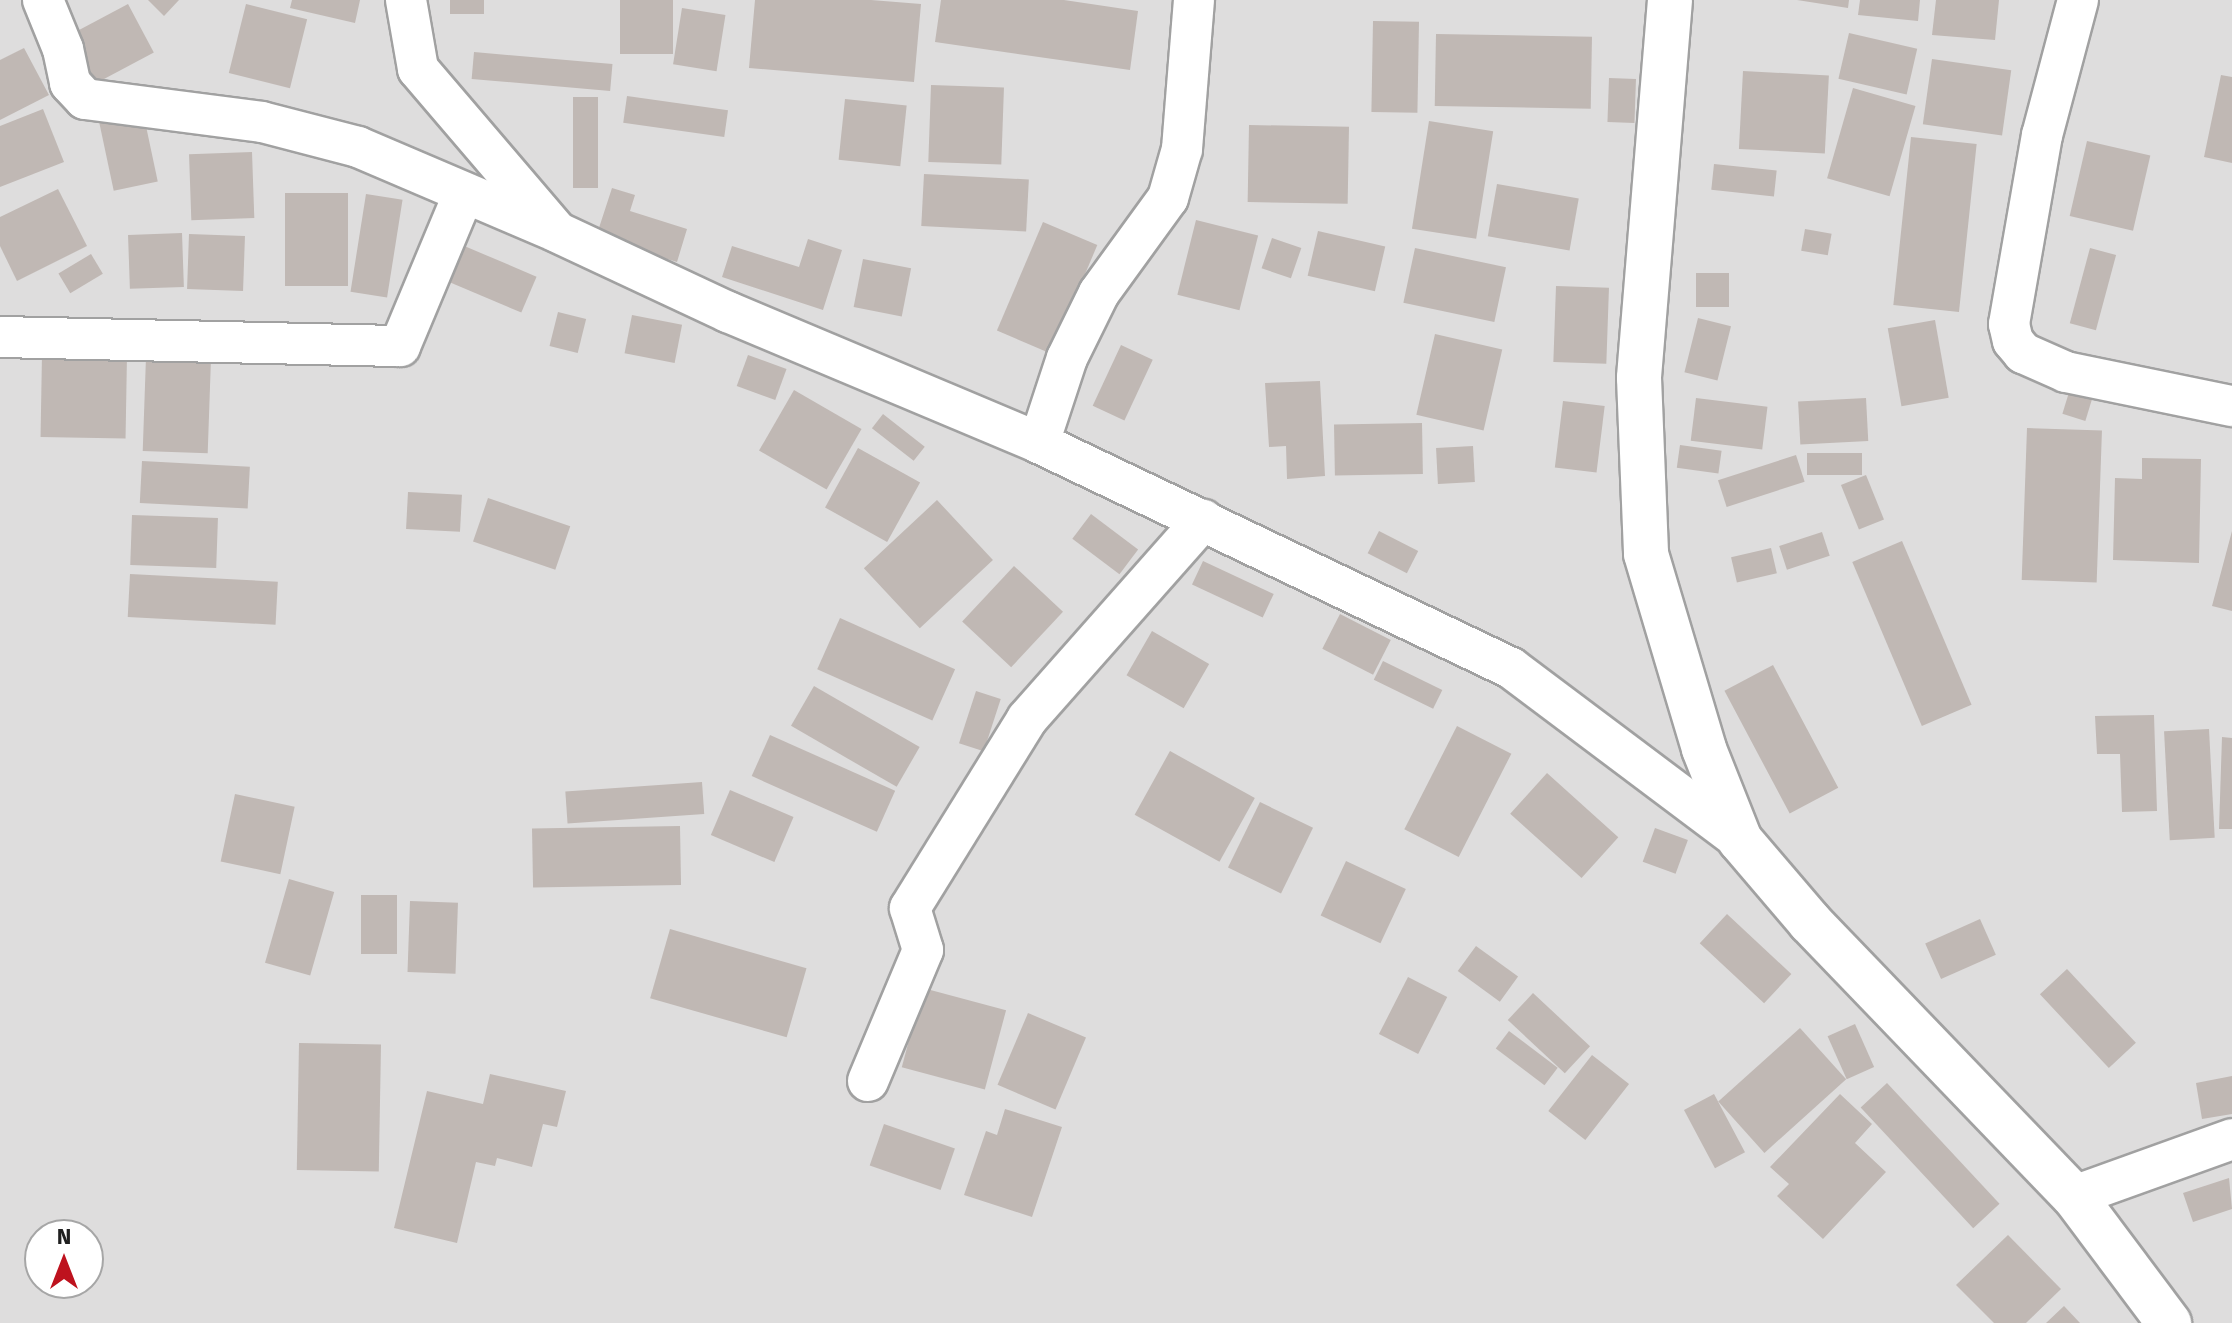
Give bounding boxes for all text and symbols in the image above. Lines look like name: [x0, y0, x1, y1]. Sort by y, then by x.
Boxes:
north arrow: [24, 1219, 104, 1299]
text: N: [57, 1223, 71, 1250]

